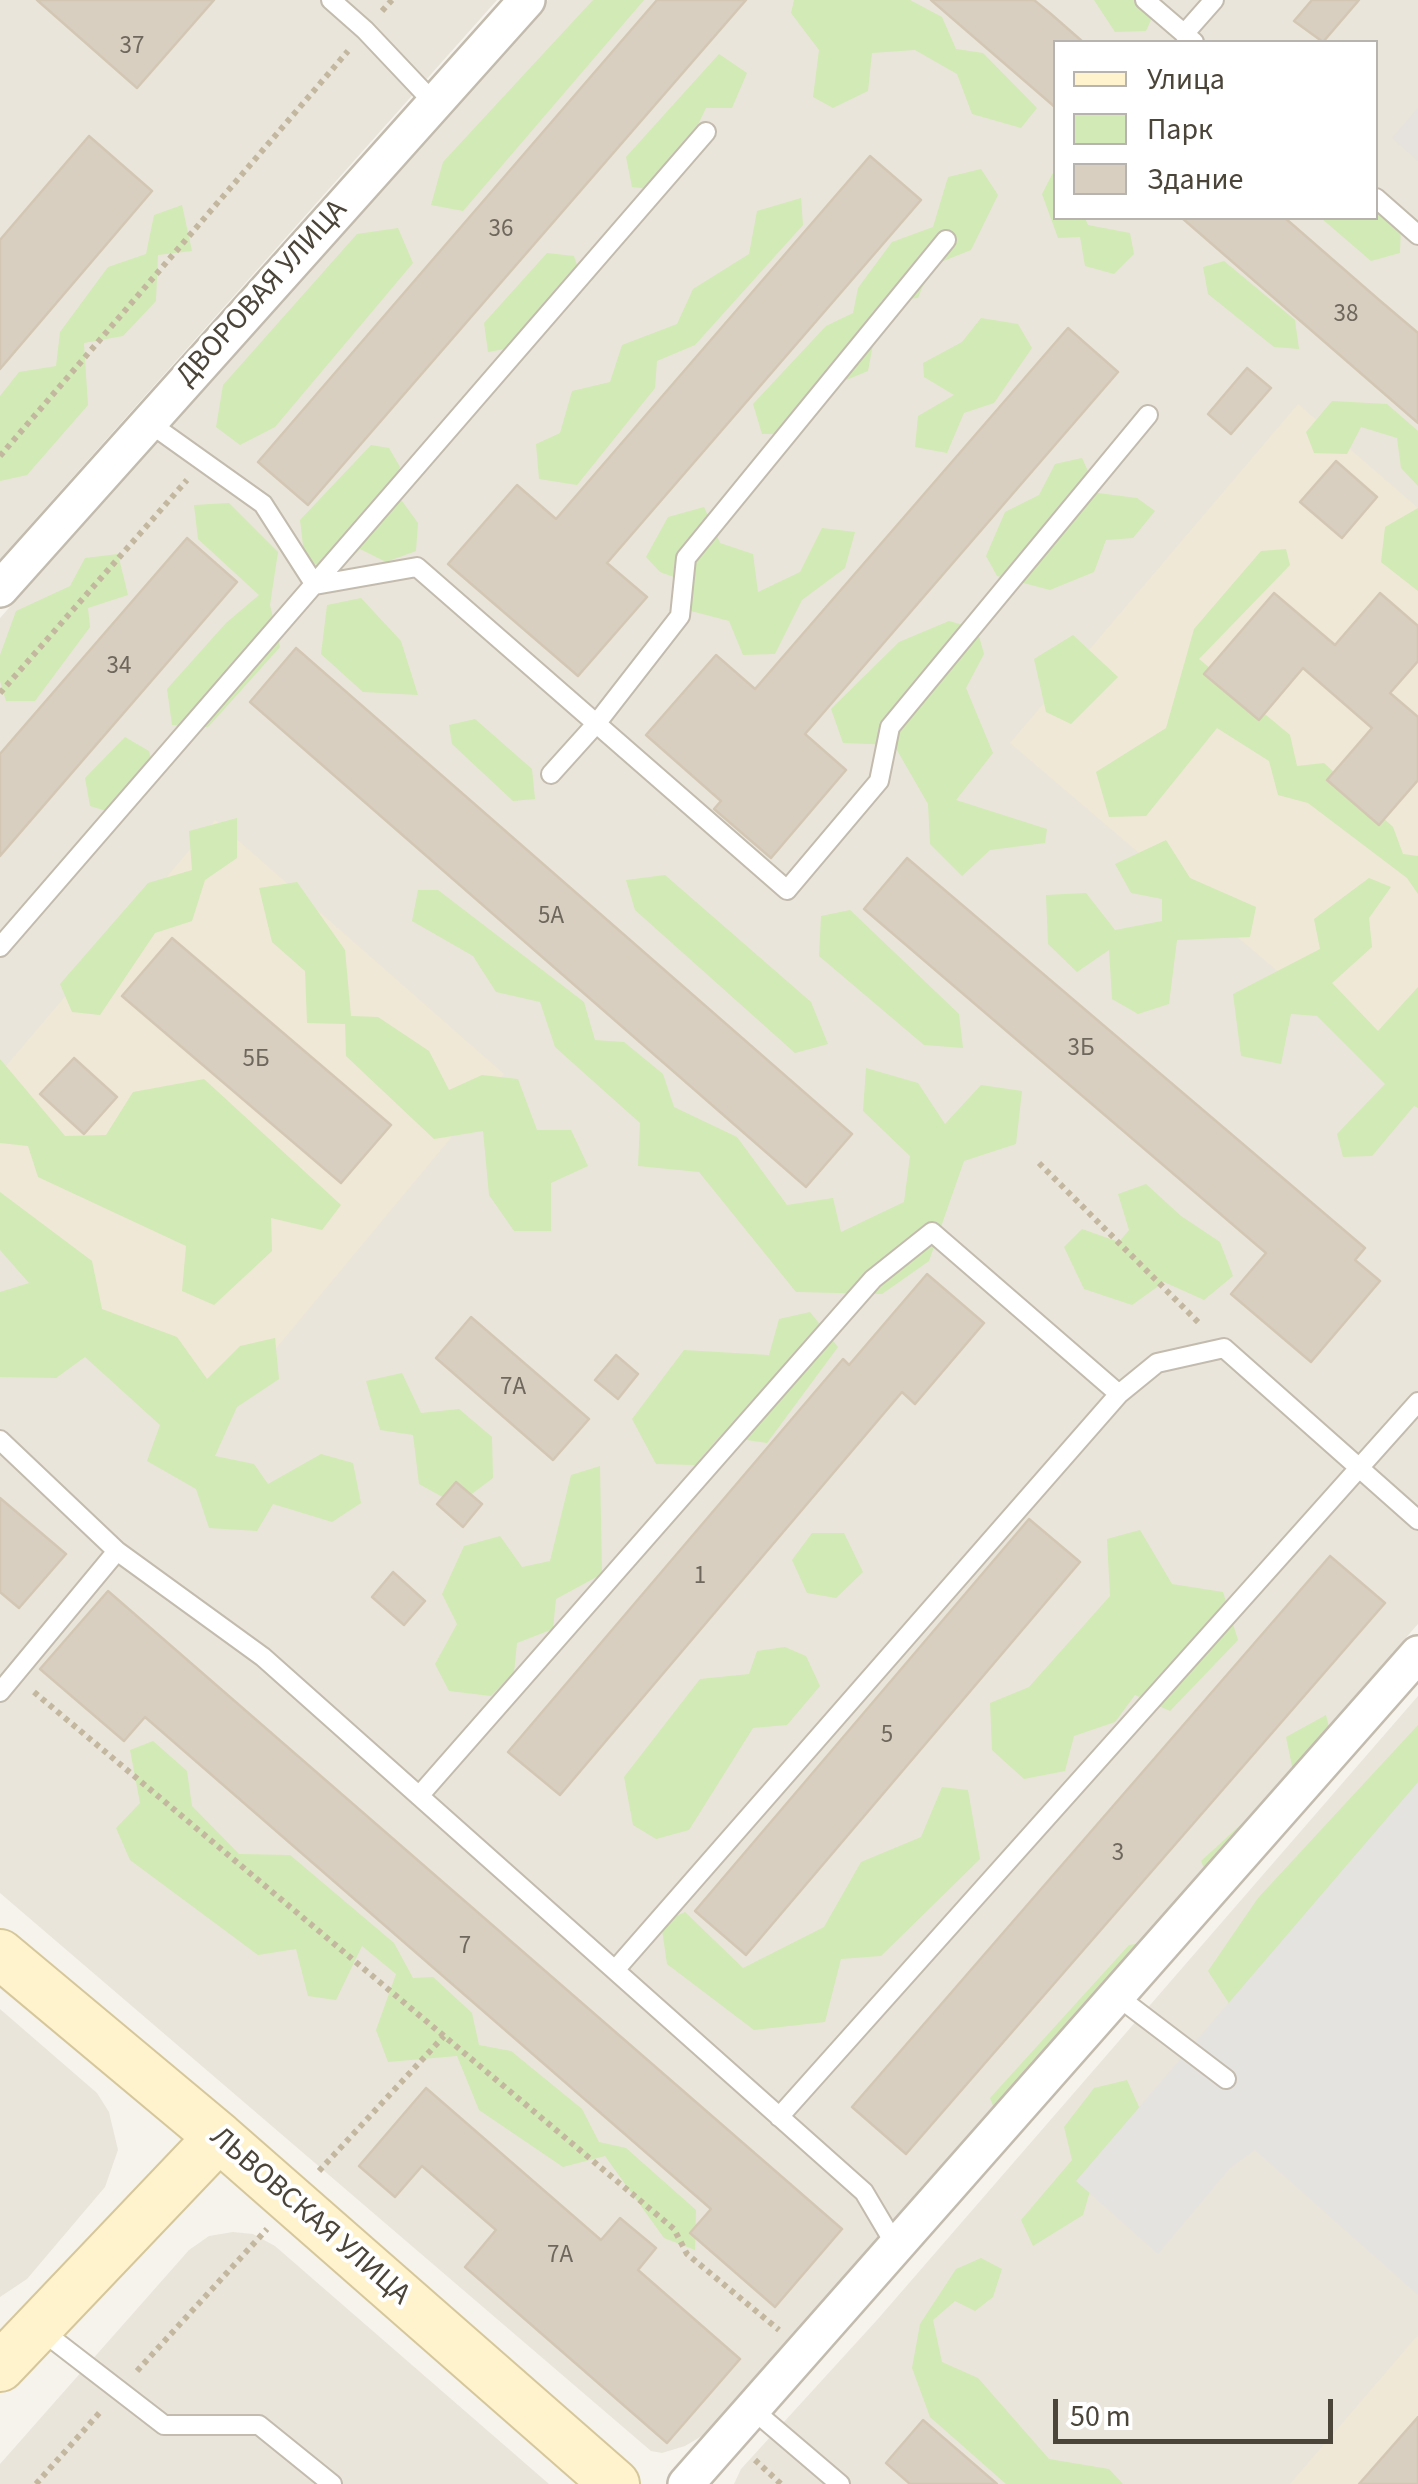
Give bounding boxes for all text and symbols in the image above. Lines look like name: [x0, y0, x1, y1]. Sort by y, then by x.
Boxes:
house number: 37: [120, 33, 144, 63]
legend: [1053, 40, 1378, 220]
text: Улица: [1147, 58, 1225, 101]
text: Парк: [1147, 108, 1213, 151]
text: Здание: [1147, 158, 1243, 201]
street label: ДВОРОВАЯ УЛИЦА: [170, 193, 356, 395]
house number: 36: [489, 216, 513, 246]
house number: 38: [1334, 301, 1358, 331]
house number: 34: [107, 653, 131, 683]
house number: 5А: [538, 903, 564, 933]
house number: 3Б: [1068, 1035, 1094, 1065]
house number: 5Б: [243, 1046, 269, 1076]
house number: 7А: [500, 1374, 526, 1404]
house number: 1: [694, 1563, 706, 1593]
house number: 5: [881, 1722, 893, 1752]
house number: 3: [1112, 1840, 1124, 1870]
house number: 7: [459, 1933, 471, 1963]
street label: ЛЬВОВСКАЯ УЛИЦА: [202, 2120, 416, 2314]
house number: 7А: [547, 2242, 573, 2272]
scale bar: [1058, 2379, 1338, 2441]
text: 50 m: [1070, 2395, 1131, 2438]

